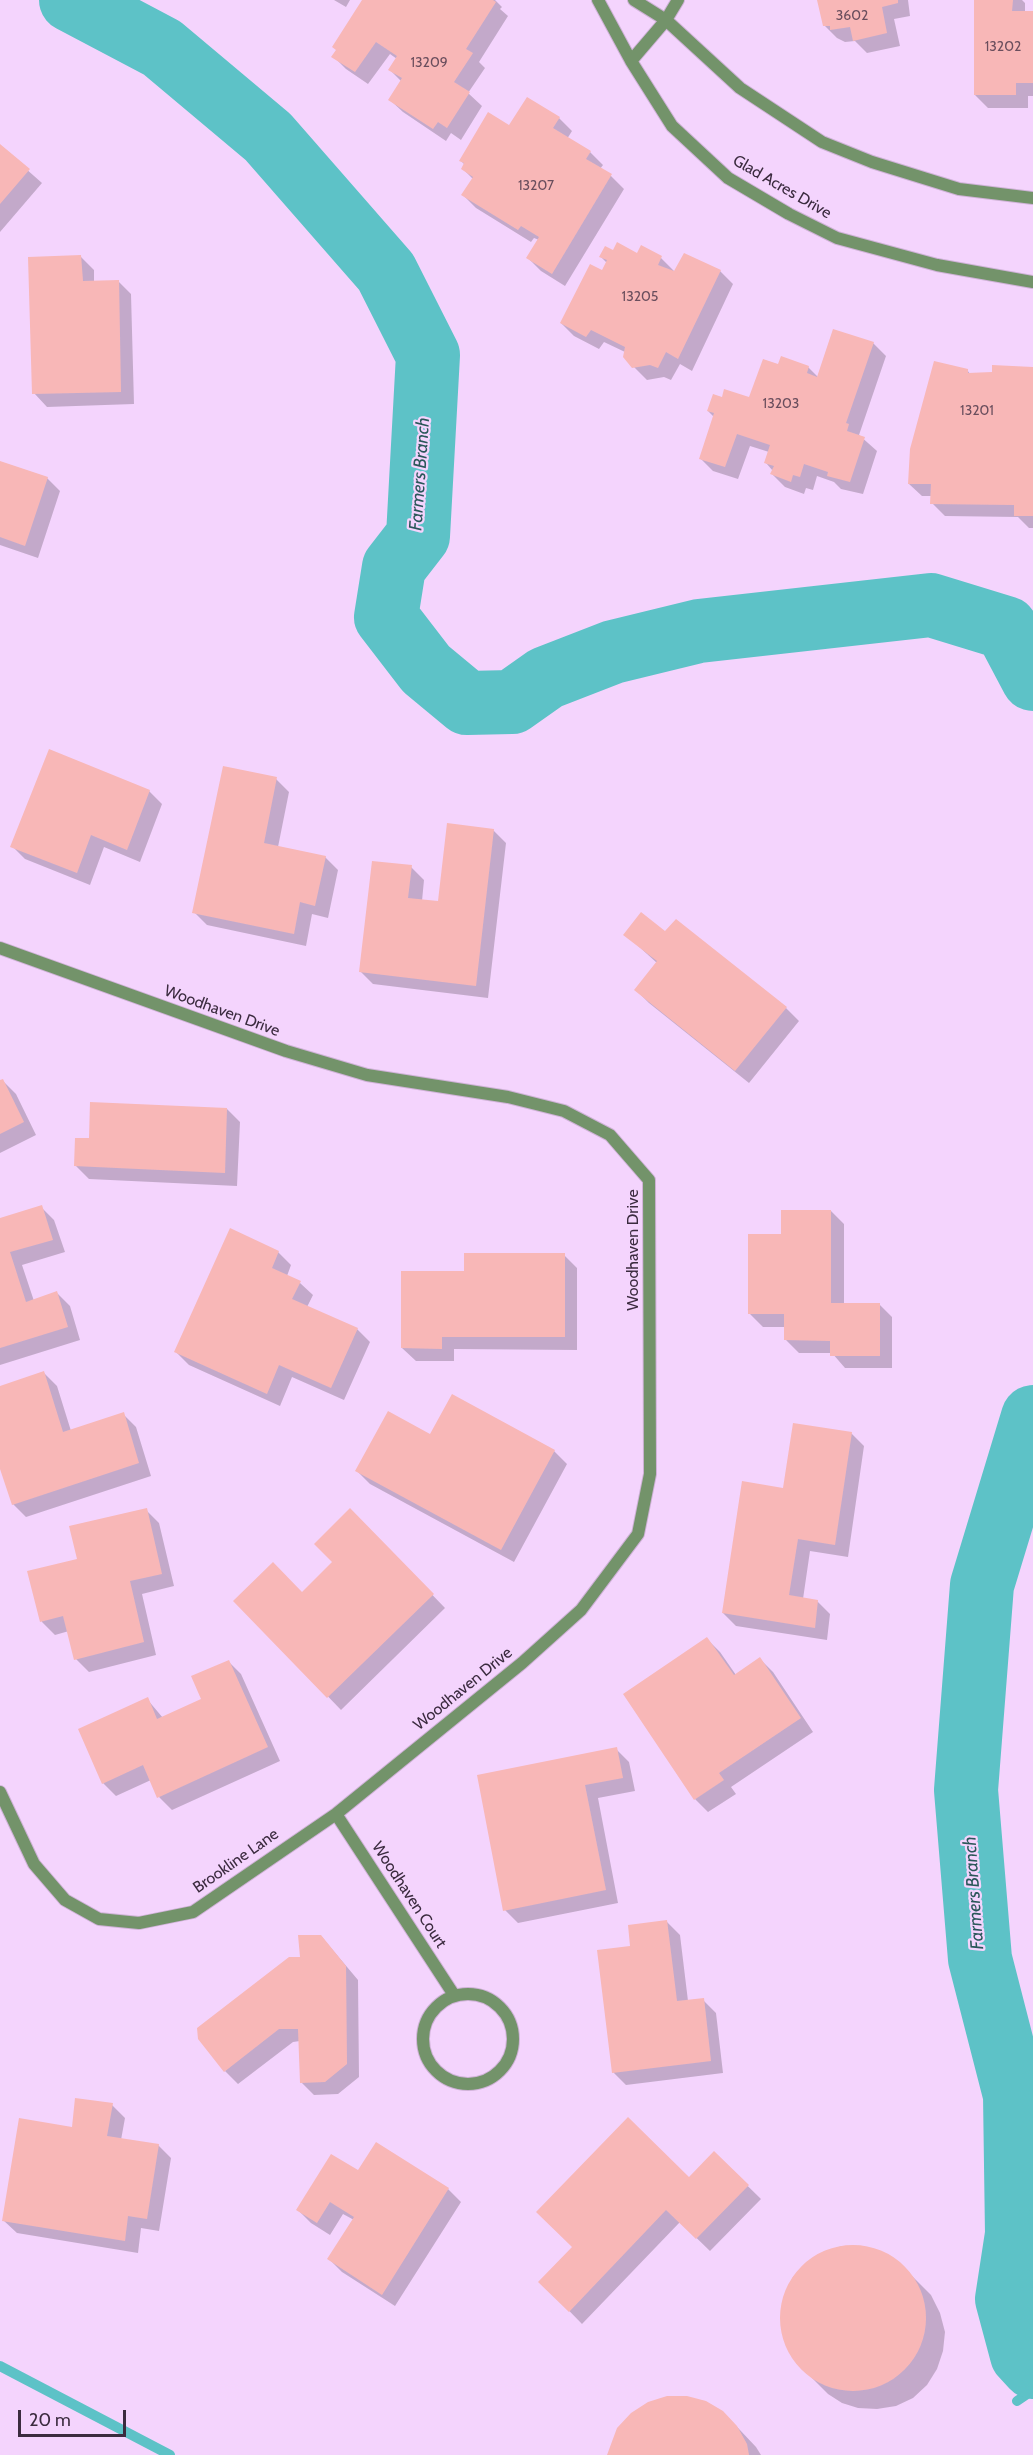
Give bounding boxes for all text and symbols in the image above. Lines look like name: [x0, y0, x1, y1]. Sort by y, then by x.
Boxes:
house number: 3602: [836, 8, 868, 24]
house number: 13202: [985, 39, 1021, 55]
house number: 13209: [410, 55, 448, 71]
street label: Glad Acres Drive: [729, 151, 835, 223]
house number: 13207: [518, 178, 554, 194]
house number: 13205: [622, 289, 658, 305]
house number: 13203: [763, 396, 799, 412]
house number: 13201: [960, 403, 994, 419]
water label: Farmers Branch: [405, 417, 435, 531]
street label: Woodhaven Drive: [162, 981, 282, 1041]
street label: Woodhaven Drive: [623, 1189, 643, 1311]
street label: Woodhaven Drive: [410, 1643, 516, 1735]
street label: Brookline Lane: [190, 1825, 282, 1897]
water label: Farmers Branch: [959, 1836, 989, 1950]
street label: Woodhaven Court: [368, 1838, 450, 1952]
scale bar: [21, 2398, 129, 2436]
text: 20 m: [29, 2409, 71, 2431]

